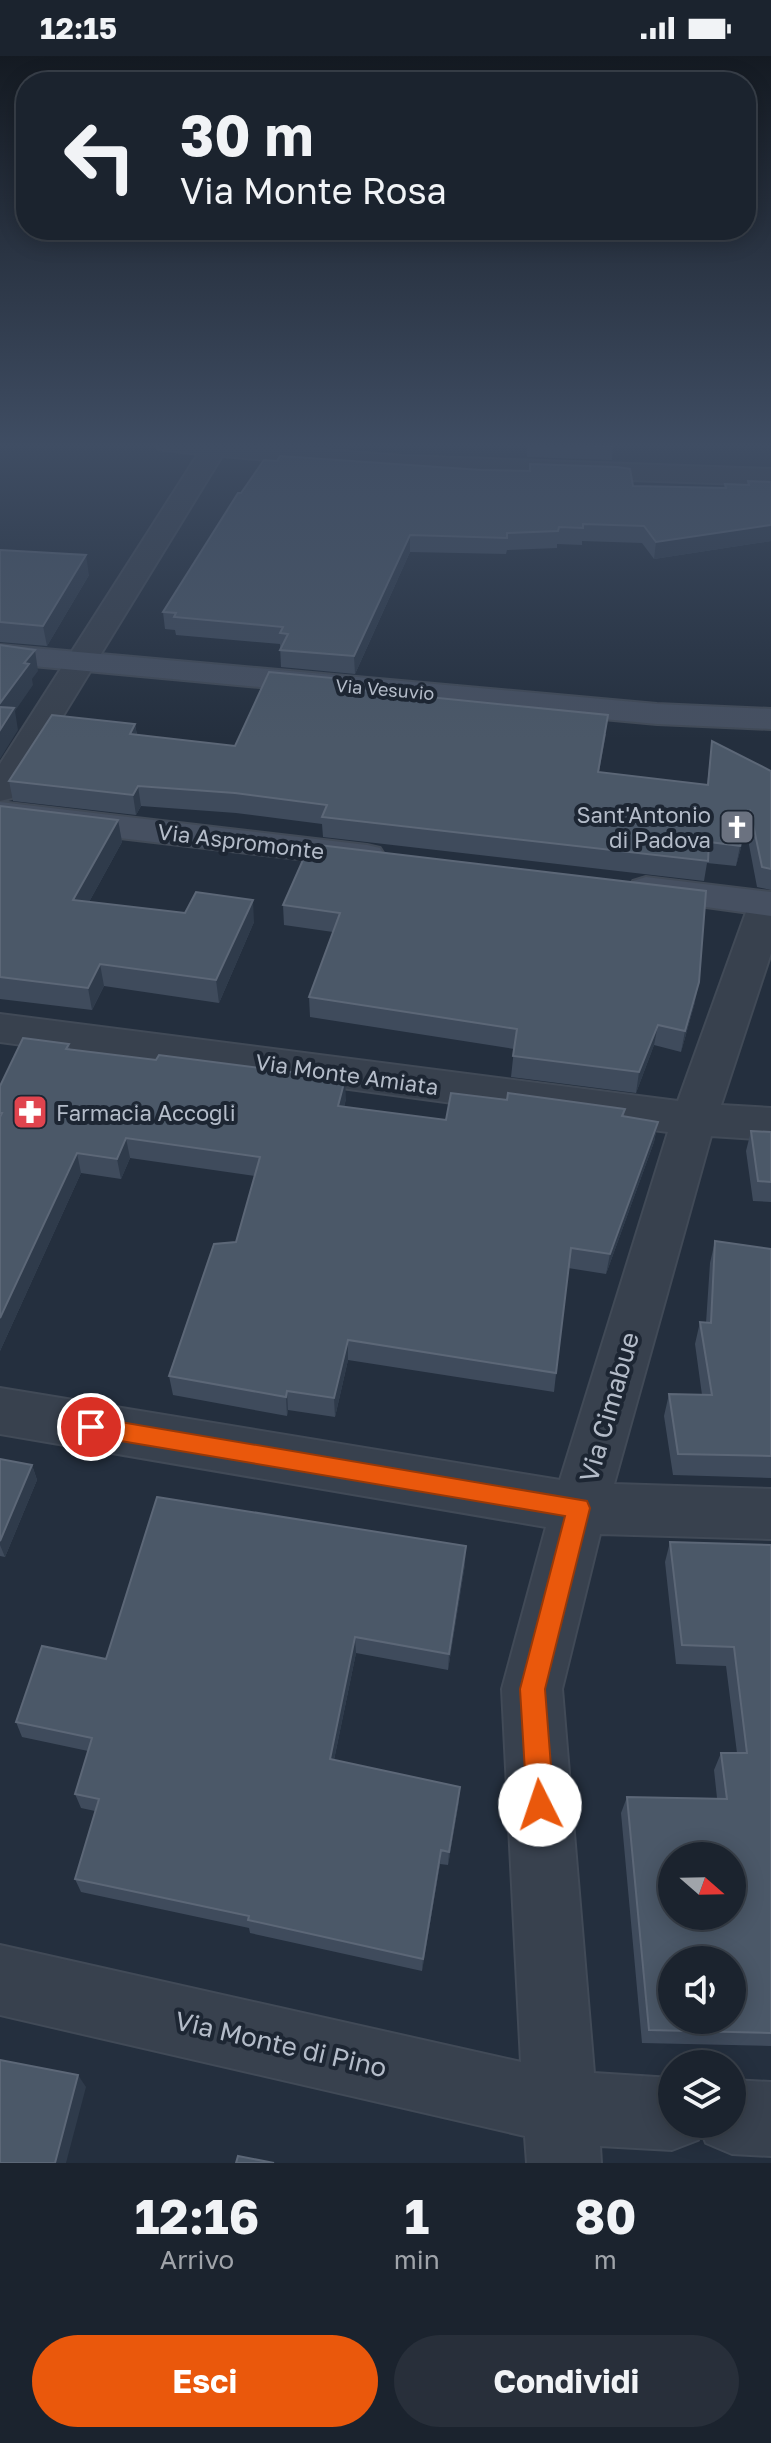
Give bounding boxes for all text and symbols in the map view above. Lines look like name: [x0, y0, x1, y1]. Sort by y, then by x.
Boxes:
text: 12:15: [40, 10, 117, 46]
text: 30 m: [180, 101, 314, 168]
icon: left: [48, 104, 152, 208]
text: Via Monte Rosa: [180, 169, 447, 212]
street label: Via Vesuvio: [335, 674, 435, 704]
place label: Sant'Antonio di Padova: [576, 801, 711, 853]
church icon: Sant'Antonio di Padova: [718, 808, 756, 846]
street label: Via Aspromonte: [156, 817, 326, 865]
street label: Via Monte Amiata: [254, 1048, 440, 1100]
pharmacy icon: Farmacia Accogli: [11, 1093, 49, 1131]
place label: Farmacia Accogli: [56, 1099, 236, 1126]
street label: Via Cimabue: [573, 1328, 645, 1486]
pin: [57, 1393, 125, 1461]
icon: arrive: [69, 1405, 113, 1449]
position arrow: [498, 1763, 582, 1847]
north arrow: [658, 1842, 746, 1930]
map controls: [658, 1842, 746, 2138]
button: sound: [658, 1946, 746, 2034]
street label: Via Monte di Pino: [172, 2005, 390, 2083]
button: layers: [658, 2050, 746, 2138]
text: 12:16: [135, 2187, 259, 2245]
text: 1: [404, 2187, 429, 2245]
text: 80: [574, 2187, 636, 2245]
text: Arrivo: [160, 2244, 234, 2275]
text: min: [394, 2244, 440, 2275]
text: m: [594, 2244, 617, 2275]
button: Esci: [32, 2335, 378, 2427]
button: Condividi: [394, 2335, 739, 2427]

